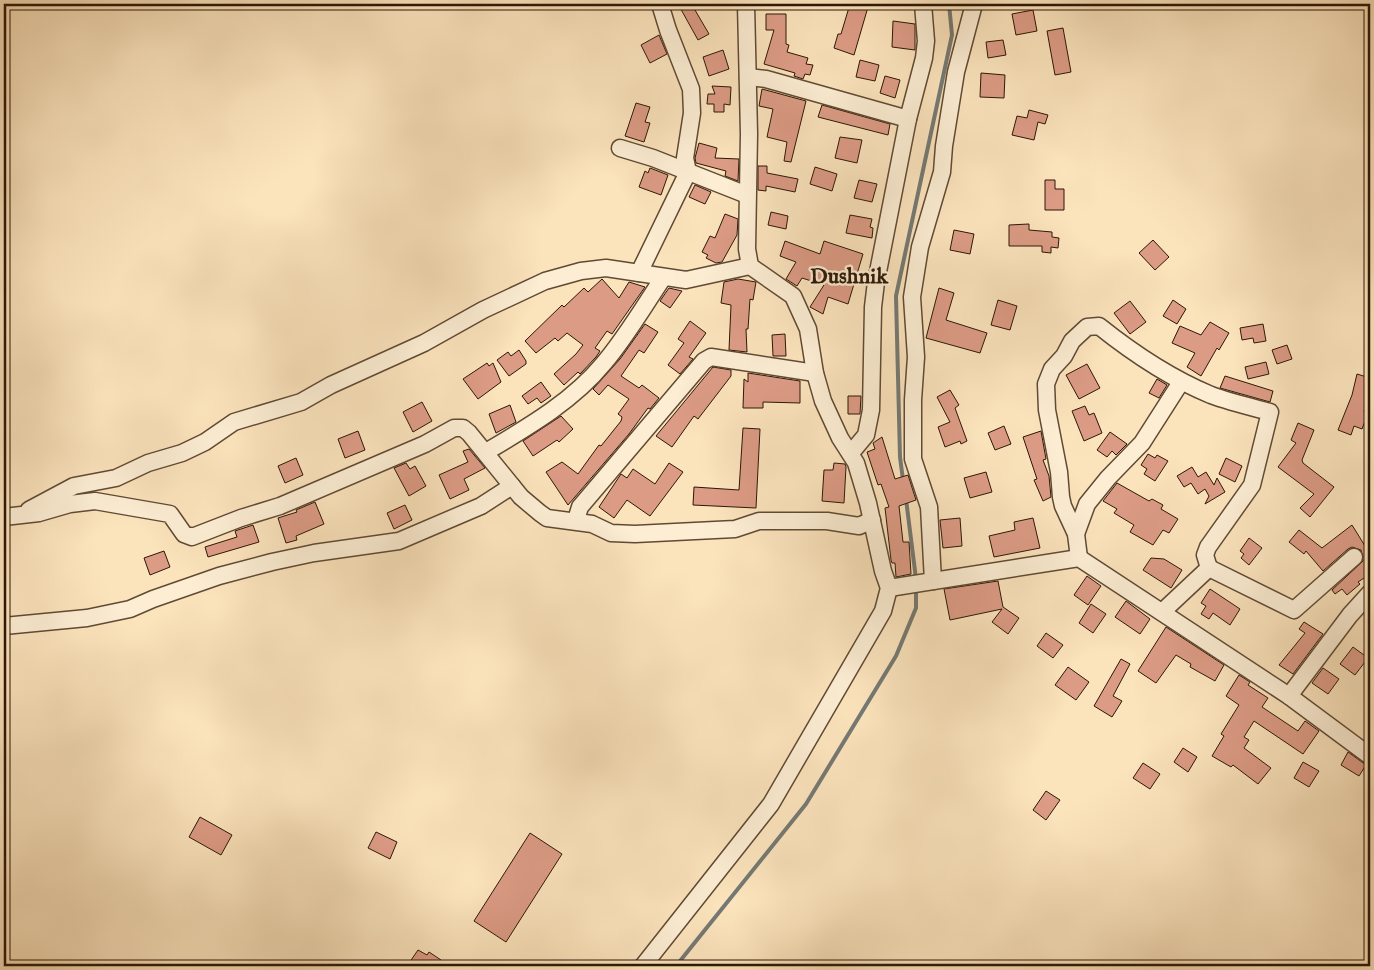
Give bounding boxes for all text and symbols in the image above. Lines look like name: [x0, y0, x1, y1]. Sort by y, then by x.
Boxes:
district label: Dushnik: [810, 263, 889, 291]

